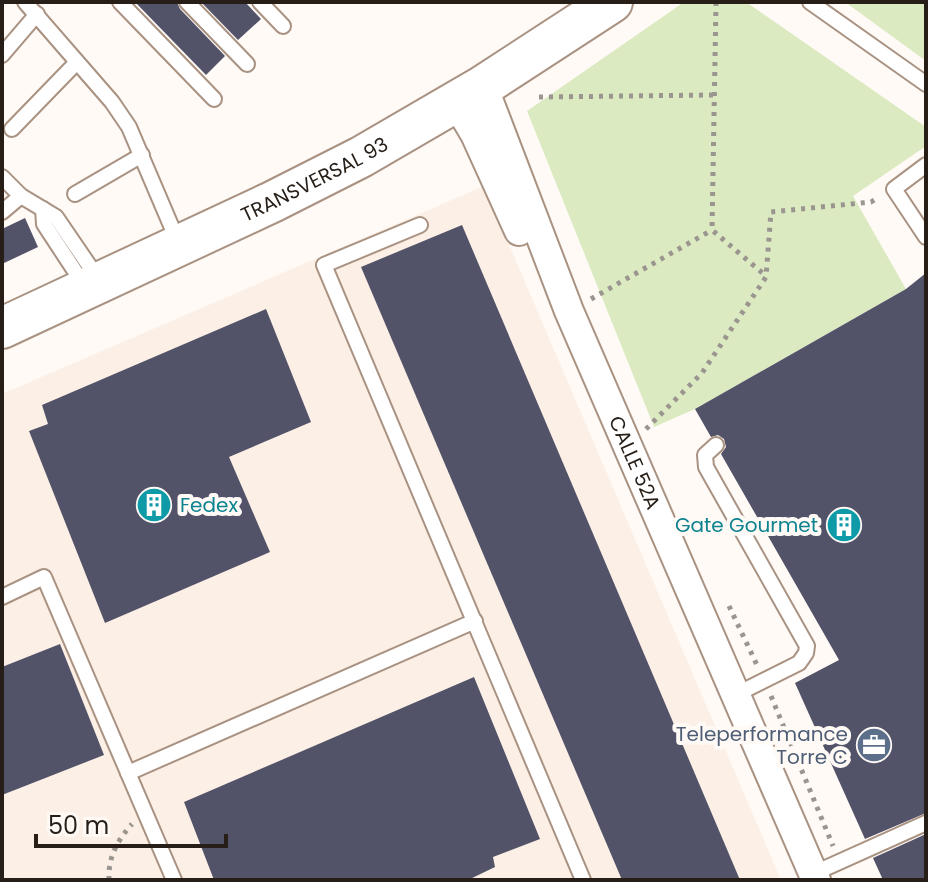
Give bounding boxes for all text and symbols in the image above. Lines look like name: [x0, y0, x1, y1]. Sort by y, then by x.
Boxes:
street label: TRANSVERSAL 93: [236, 130, 393, 229]
street label: CALLE 52A: [602, 411, 667, 514]
building icon: Fedex: [135, 486, 173, 524]
place label: Fedex: [180, 491, 238, 519]
building icon: Gate Gourmet: [825, 506, 863, 544]
place label: Gate Gourmet: [675, 511, 818, 539]
place label: Teleperformance Torre C: [676, 720, 848, 771]
office icon: Teleperformance Torre C: [855, 726, 893, 764]
scale bar: [36, 798, 226, 848]
text: 50 m: [48, 809, 109, 842]

